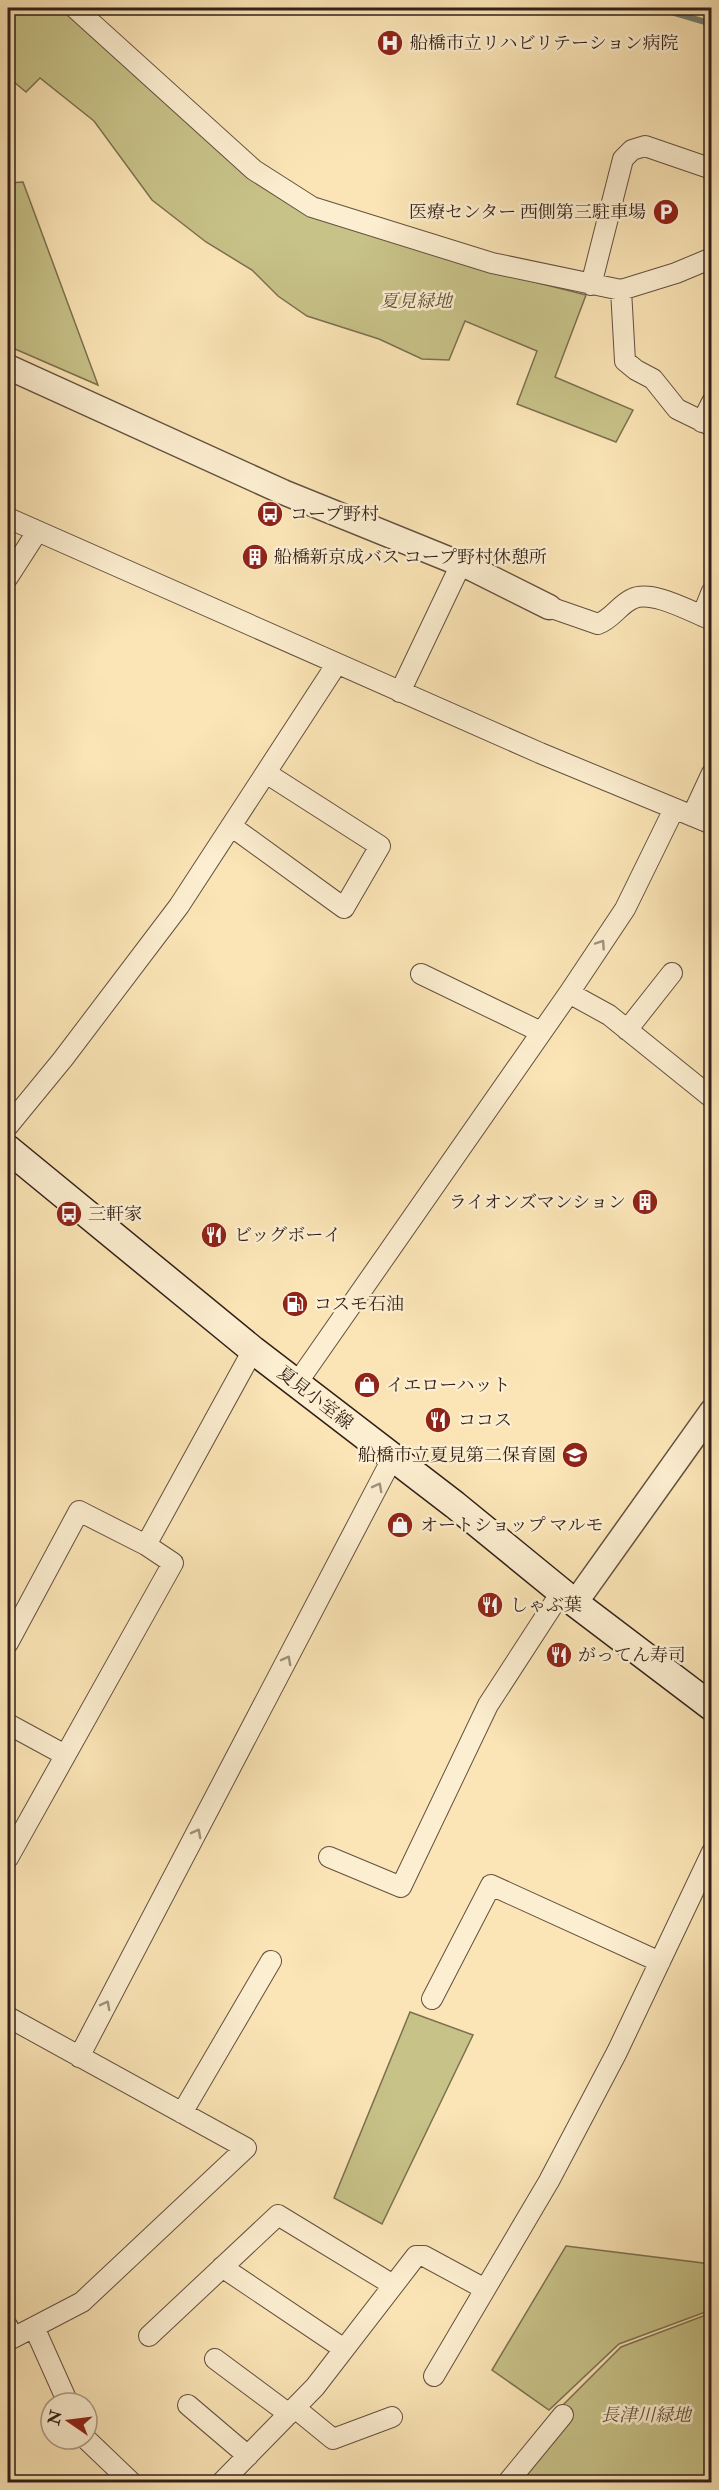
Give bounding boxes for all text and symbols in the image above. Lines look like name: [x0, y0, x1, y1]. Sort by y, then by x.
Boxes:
hospital icon: 船橋市立リハビリテーション病院: [375, 28, 405, 58]
place label: 船橋市立リハビリテーション病院: [410, 32, 678, 55]
parking icon: 医療センター 西側第三駐車場: [651, 197, 681, 227]
place label: 医療センター 西側第三駐車場: [409, 201, 646, 224]
park label: 夏見緑地: [380, 290, 454, 313]
bus stop icon: コープ野村: [255, 499, 285, 529]
place label: コープ野村: [290, 503, 379, 526]
building icon: 船橋新京成バス コープ野村休憩所: [240, 542, 270, 572]
place label: 船橋新京成バス コープ野村休憩所: [274, 546, 547, 569]
one-way arrow: [594, 940, 605, 951]
building icon: ライオンズマンション: [630, 1187, 660, 1217]
place label: ライオンズマンション: [449, 1191, 626, 1214]
bus stop icon: 三軒家: [54, 1199, 84, 1229]
place label: 三軒家: [88, 1203, 142, 1226]
restaurant icon: ビッグボーイ: [199, 1220, 229, 1250]
place label: ビッグボーイ: [234, 1224, 341, 1247]
fuel station icon: コスモ石油: [280, 1289, 310, 1319]
place label: コスモ石油: [314, 1293, 404, 1316]
street label: 夏見小室線: [272, 1361, 358, 1435]
shop icon: イエローハット: [352, 1370, 382, 1400]
place label: イエローハット: [386, 1374, 510, 1397]
restaurant icon: ココス: [423, 1405, 453, 1435]
place label: ココス: [458, 1409, 512, 1432]
school or university icon: 船橋市立夏見第二保育園: [560, 1440, 590, 1470]
place label: 船橋市立夏見第二保育園: [358, 1444, 556, 1467]
one-way arrow: [371, 1483, 382, 1493]
shop icon: オートショップ マルモ: [385, 1510, 415, 1540]
place label: オートショップ マルモ: [420, 1514, 603, 1537]
restaurant icon: しゃぶ葉: [475, 1590, 505, 1620]
place label: しゃぶ葉: [510, 1594, 582, 1617]
restaurant icon: がってん寿司: [544, 1640, 574, 1670]
place label: がってん寿司: [578, 1644, 686, 1667]
one-way arrow: [280, 1655, 291, 1666]
one-way arrow: [190, 1828, 201, 1839]
one-way arrow: [99, 2001, 110, 2012]
north arrow: [39, 2391, 99, 2451]
park label: 長津川緑地: [601, 2404, 693, 2427]
text: N: [44, 2408, 67, 2428]

